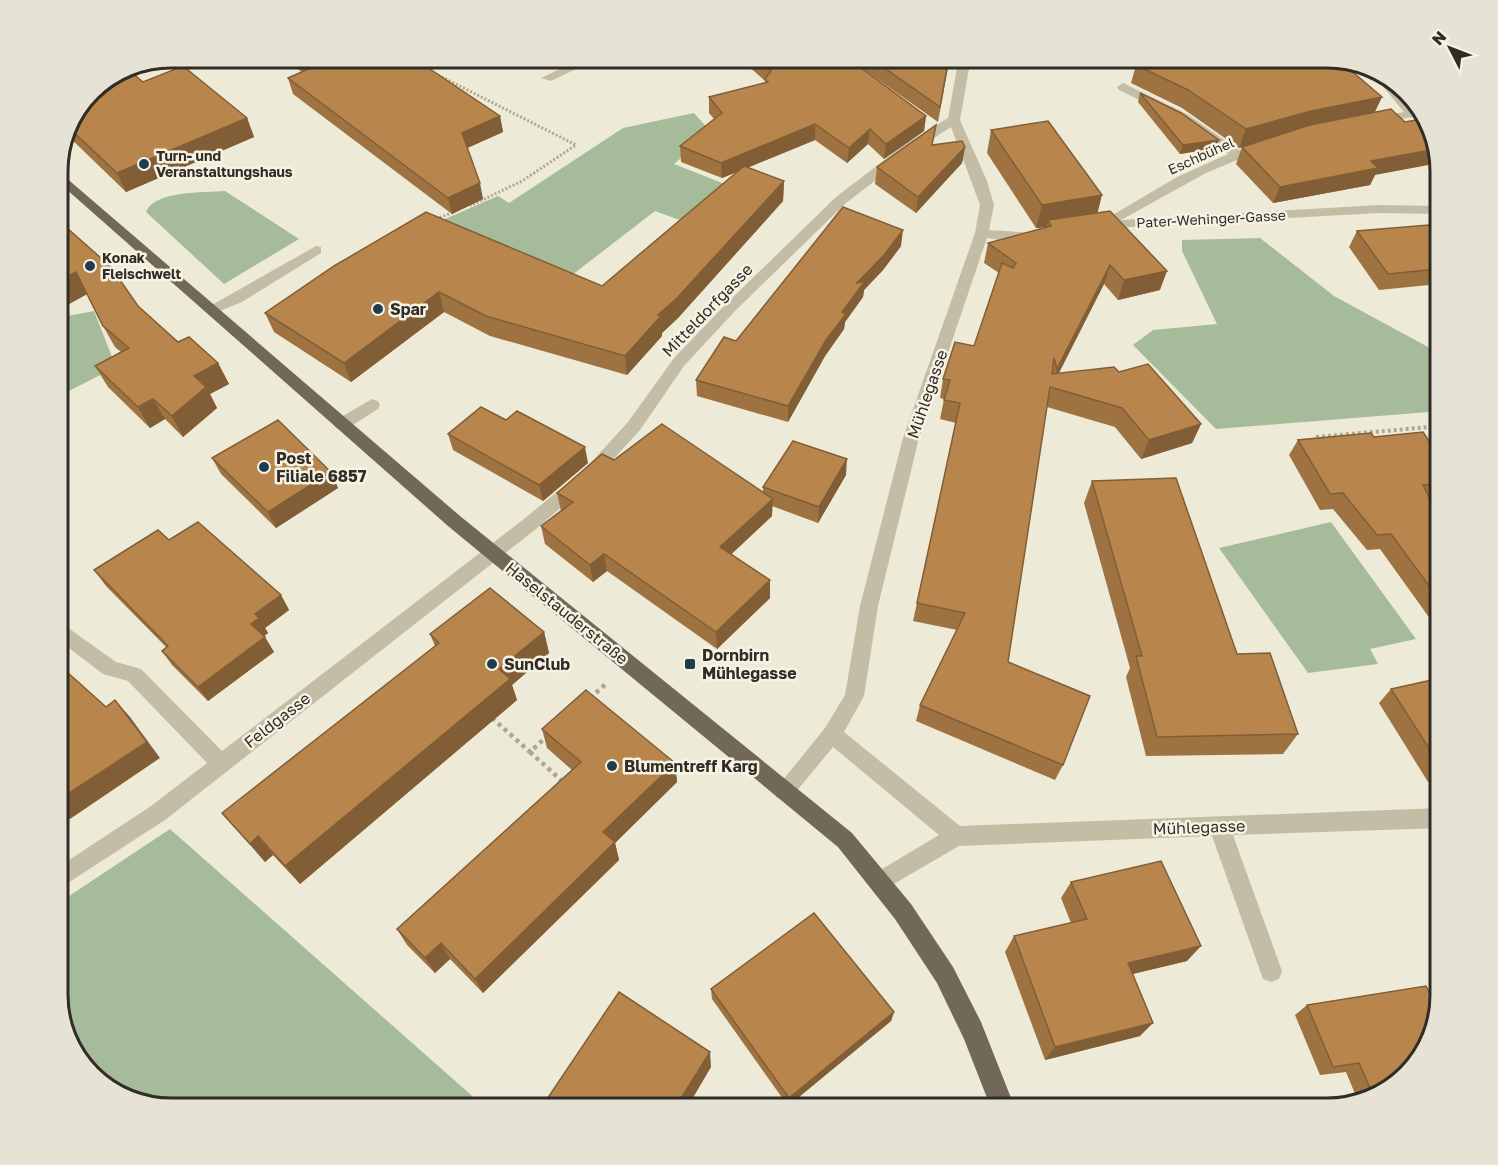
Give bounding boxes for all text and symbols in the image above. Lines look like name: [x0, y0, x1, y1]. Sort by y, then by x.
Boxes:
north arrow: [1420, 18, 1480, 78]
text: N: [1427, 27, 1450, 49]
street label: Eschbühel: [1165, 133, 1236, 178]
place label: Turn- und Veranstaltungshaus: [156, 147, 293, 180]
marker: Turn- und Veranstaltungshaus: [137, 157, 151, 171]
street label: Pater-Wehinger-Gasse: [1136, 206, 1286, 231]
place label: Konak Fleischwelt: [102, 249, 181, 282]
marker: Konak Fleischwelt: [83, 259, 97, 273]
street label: Mitteldorfgasse: [658, 259, 756, 361]
place label: Spar: [390, 299, 426, 319]
marker: Spar: [371, 302, 385, 316]
street label: Mühlegasse: [902, 347, 952, 441]
place label: Post Filiale 6857: [276, 448, 367, 486]
marker: Post Filiale 6857: [257, 460, 271, 474]
street label: Haselstauderstraße: [502, 558, 632, 668]
place label: Dornbirn Mühlegasse: [702, 645, 797, 683]
place label: SunClub: [504, 654, 570, 674]
marker: SunClub: [485, 657, 499, 671]
marker: Dornbirn Mühlegasse: [683, 657, 697, 671]
street label: Feldgasse: [240, 688, 314, 752]
place label: Blumentreff Karg: [624, 756, 758, 776]
marker: Blumentreff Karg: [605, 759, 619, 773]
street label: Mühlegasse: [1152, 815, 1246, 839]

